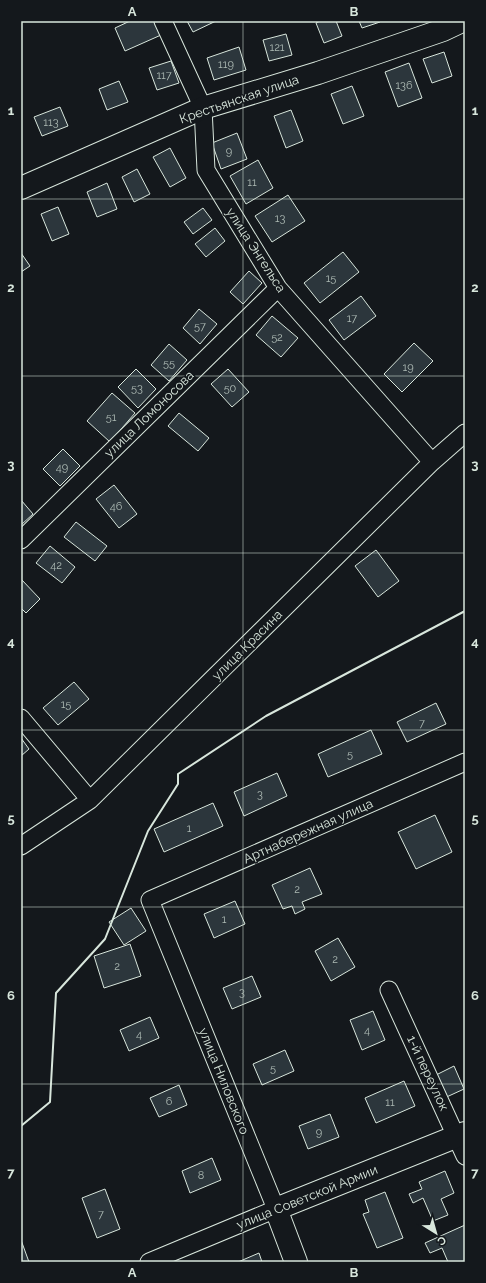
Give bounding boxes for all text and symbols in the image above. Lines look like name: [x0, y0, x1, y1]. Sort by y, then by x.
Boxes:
text: A: [128, 4, 137, 19]
text: B: [350, 4, 359, 19]
house number: 121: [269, 41, 285, 54]
house number: 119: [218, 58, 234, 71]
house number: 117: [156, 69, 172, 82]
street label: Крестьянская улица: [177, 72, 301, 126]
house number: 136: [395, 79, 413, 92]
text: 1: [8, 103, 15, 118]
text: 1: [472, 103, 479, 118]
house number: 113: [43, 116, 59, 129]
house number: 9: [226, 145, 232, 158]
house number: 11: [247, 176, 257, 189]
street label: улица Энгельса: [223, 205, 289, 295]
house number: 13: [275, 212, 285, 225]
house number: 15: [326, 272, 336, 285]
text: 2: [7, 280, 15, 295]
text: 2: [471, 280, 479, 295]
house number: 17: [347, 312, 357, 325]
house number: 57: [194, 320, 206, 333]
house number: 52: [271, 331, 283, 344]
house number: 55: [163, 357, 175, 370]
house number: 19: [402, 361, 414, 374]
street label: улица Ломоносова: [101, 368, 197, 460]
house number: 53: [131, 382, 143, 395]
house number: 50: [224, 382, 237, 395]
house number: 51: [106, 411, 117, 424]
text: 3: [7, 457, 15, 472]
text: 3: [471, 457, 479, 472]
house number: 49: [56, 461, 68, 474]
house number: 46: [110, 500, 123, 513]
house number: 42: [50, 559, 62, 572]
street label: улица Красина: [209, 607, 285, 683]
text: 4: [7, 634, 15, 649]
text: 4: [471, 634, 479, 649]
house number: 15: [61, 698, 71, 711]
house number: 7: [419, 717, 425, 730]
house number: 5: [347, 748, 353, 761]
house number: 3: [257, 788, 263, 801]
street label: Артнабережная улица: [241, 796, 375, 866]
text: 5: [7, 811, 15, 826]
text: 5: [471, 811, 479, 826]
house number: 1: [187, 822, 192, 835]
house number: 2: [294, 883, 300, 896]
house number: 1: [222, 913, 227, 926]
house number: 2: [332, 953, 338, 966]
house number: 2: [114, 960, 120, 973]
house number: 3: [239, 986, 245, 999]
text: 6: [7, 988, 15, 1003]
text: 6: [471, 988, 479, 1003]
house number: 4: [364, 1024, 370, 1037]
street label: улица Ниловского: [196, 1025, 252, 1137]
house number: 4: [136, 1028, 142, 1041]
street label: 1-й переулок: [404, 1033, 452, 1113]
house number: 5: [270, 1062, 276, 1075]
house number: 6: [166, 1095, 173, 1108]
house number: 11: [385, 1096, 395, 1109]
house number: 9: [316, 1126, 322, 1139]
street label: улица Советской Армии: [234, 1162, 380, 1232]
text: 7: [7, 1165, 15, 1180]
text: 7: [471, 1165, 479, 1180]
house number: 8: [198, 1169, 204, 1182]
house number: 7: [98, 1208, 104, 1221]
north arrow: [416, 1213, 456, 1253]
text: С: [434, 1233, 449, 1248]
text: A: [128, 1265, 137, 1280]
text: B: [350, 1265, 359, 1280]

